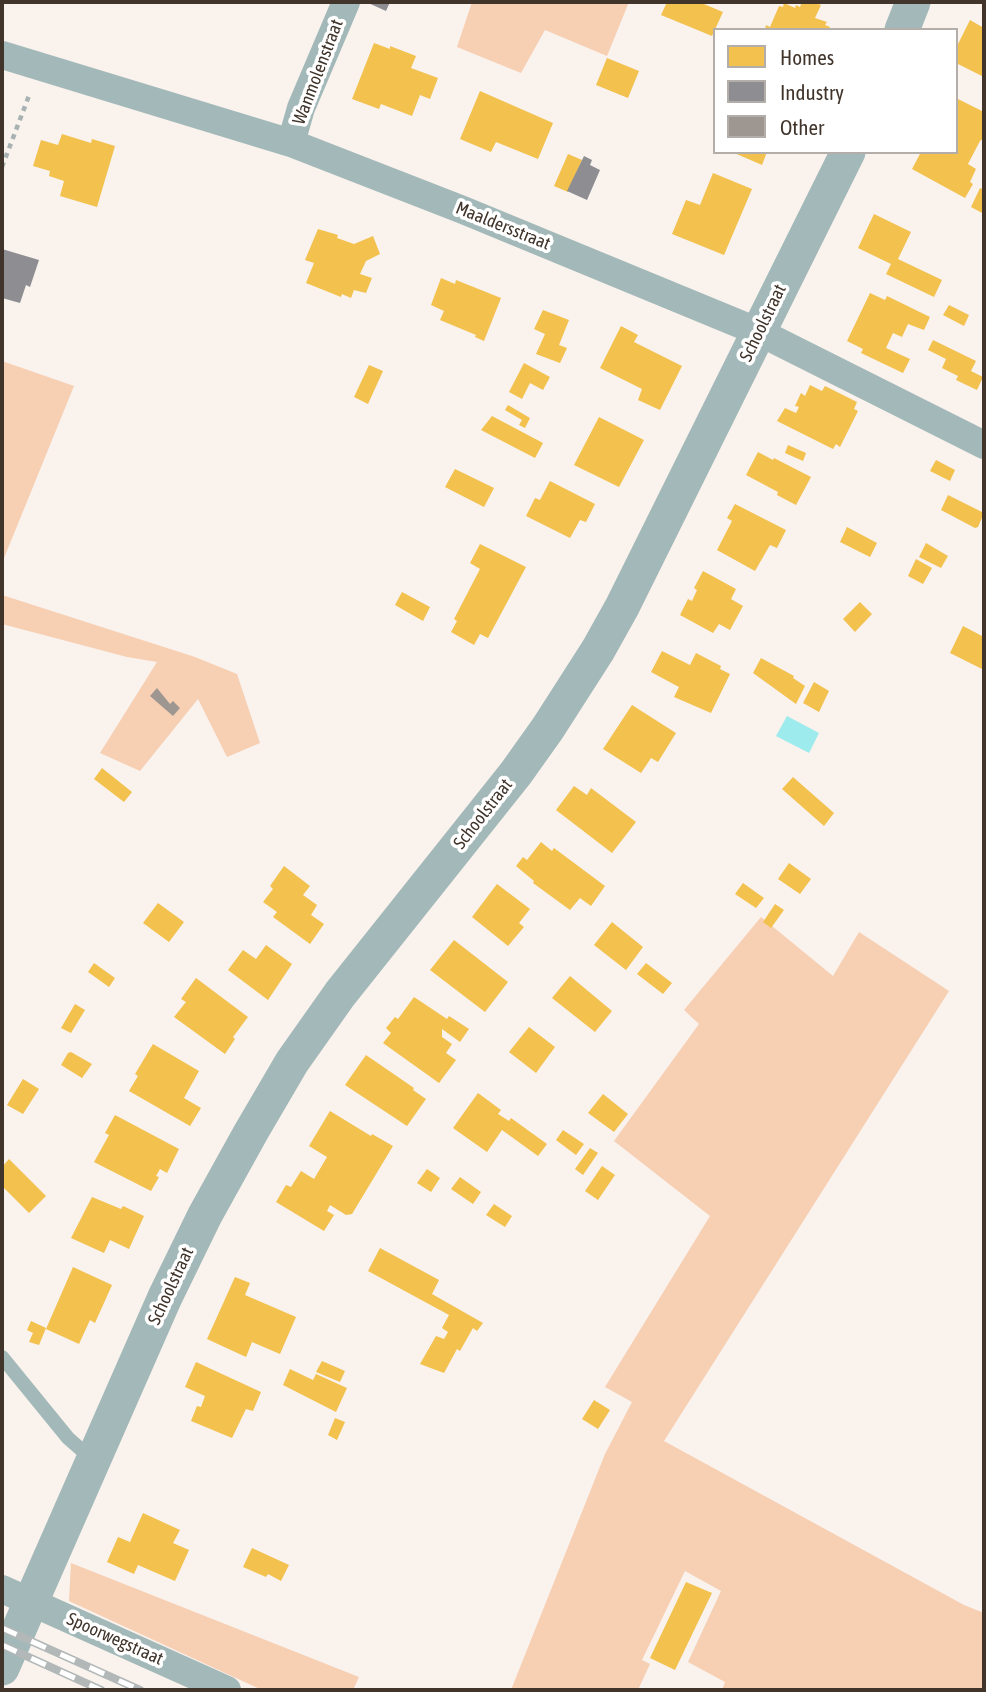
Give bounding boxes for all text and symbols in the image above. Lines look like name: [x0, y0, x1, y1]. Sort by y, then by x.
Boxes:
street label: Wanmolenstraat: [288, 16, 348, 128]
legend: [713, 28, 958, 154]
text: Homes: [780, 45, 834, 69]
text: Industry: [780, 80, 844, 104]
text: Other: [780, 115, 824, 139]
street label: Maaldersstraat: [453, 197, 553, 255]
street label: Schoolstraat: [735, 281, 791, 365]
street label: Schoolstraat: [449, 775, 517, 853]
street label: Schoolstraat: [144, 1244, 198, 1328]
street label: Spoorwegstraat: [63, 1608, 167, 1670]

